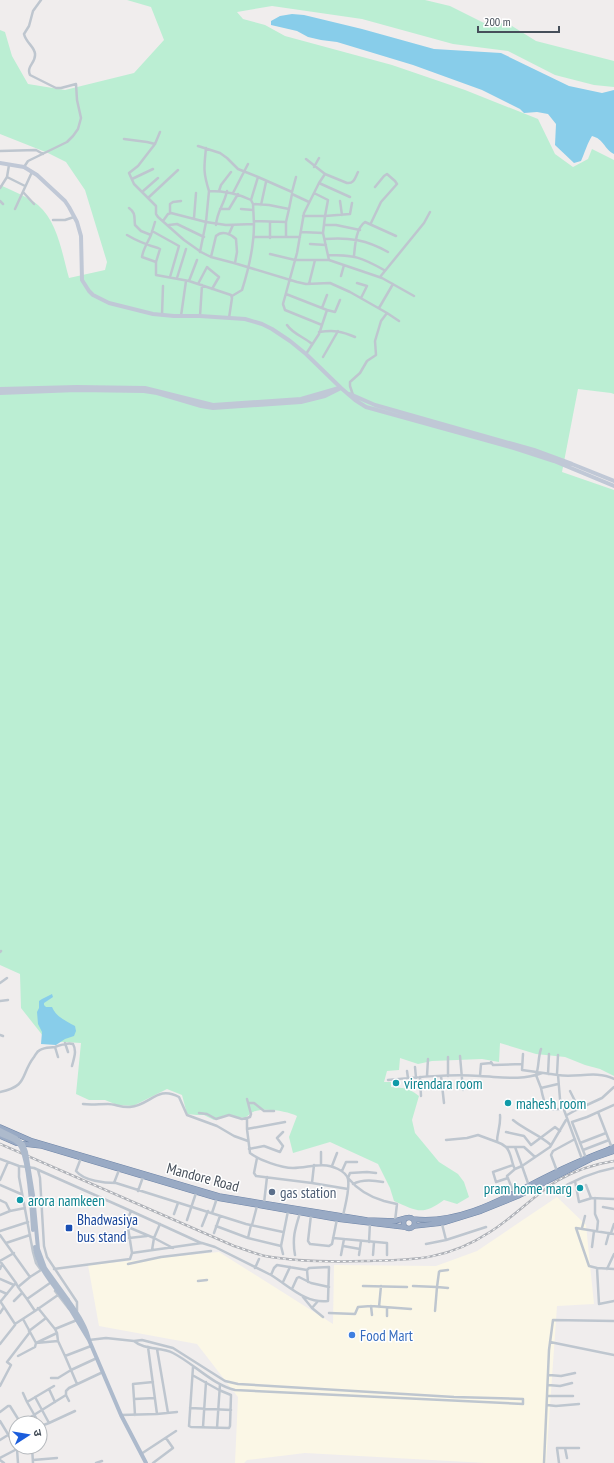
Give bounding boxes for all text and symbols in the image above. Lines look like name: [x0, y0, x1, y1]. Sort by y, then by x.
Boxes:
scale bar: [478, 8, 559, 34]
text: 200 m: [484, 14, 511, 29]
place label: virendara room: [404, 1074, 483, 1093]
marker: virendara room: [391, 1078, 401, 1088]
place label: mahesh room: [516, 1094, 586, 1113]
marker: mahesh room: [503, 1098, 513, 1108]
street label: Mandore Road: [165, 1158, 241, 1196]
place label: pram home marg: [484, 1179, 572, 1198]
place label: gas station: [280, 1183, 336, 1202]
marker: pram home marg: [575, 1183, 585, 1193]
marker: gas station: [267, 1187, 277, 1197]
place label: arora namkeen: [28, 1191, 105, 1210]
marker: arora namkeen: [15, 1195, 25, 1205]
place label: Bhadwasiya bus stand: [77, 1210, 138, 1246]
marker: Bhadwasiya bus stand: [64, 1223, 74, 1233]
place label: Food Mart: [360, 1326, 413, 1345]
marker: Food Mart: [347, 1330, 357, 1340]
north arrow: [8, 1415, 48, 1455]
text: उ: [30, 1428, 45, 1438]

